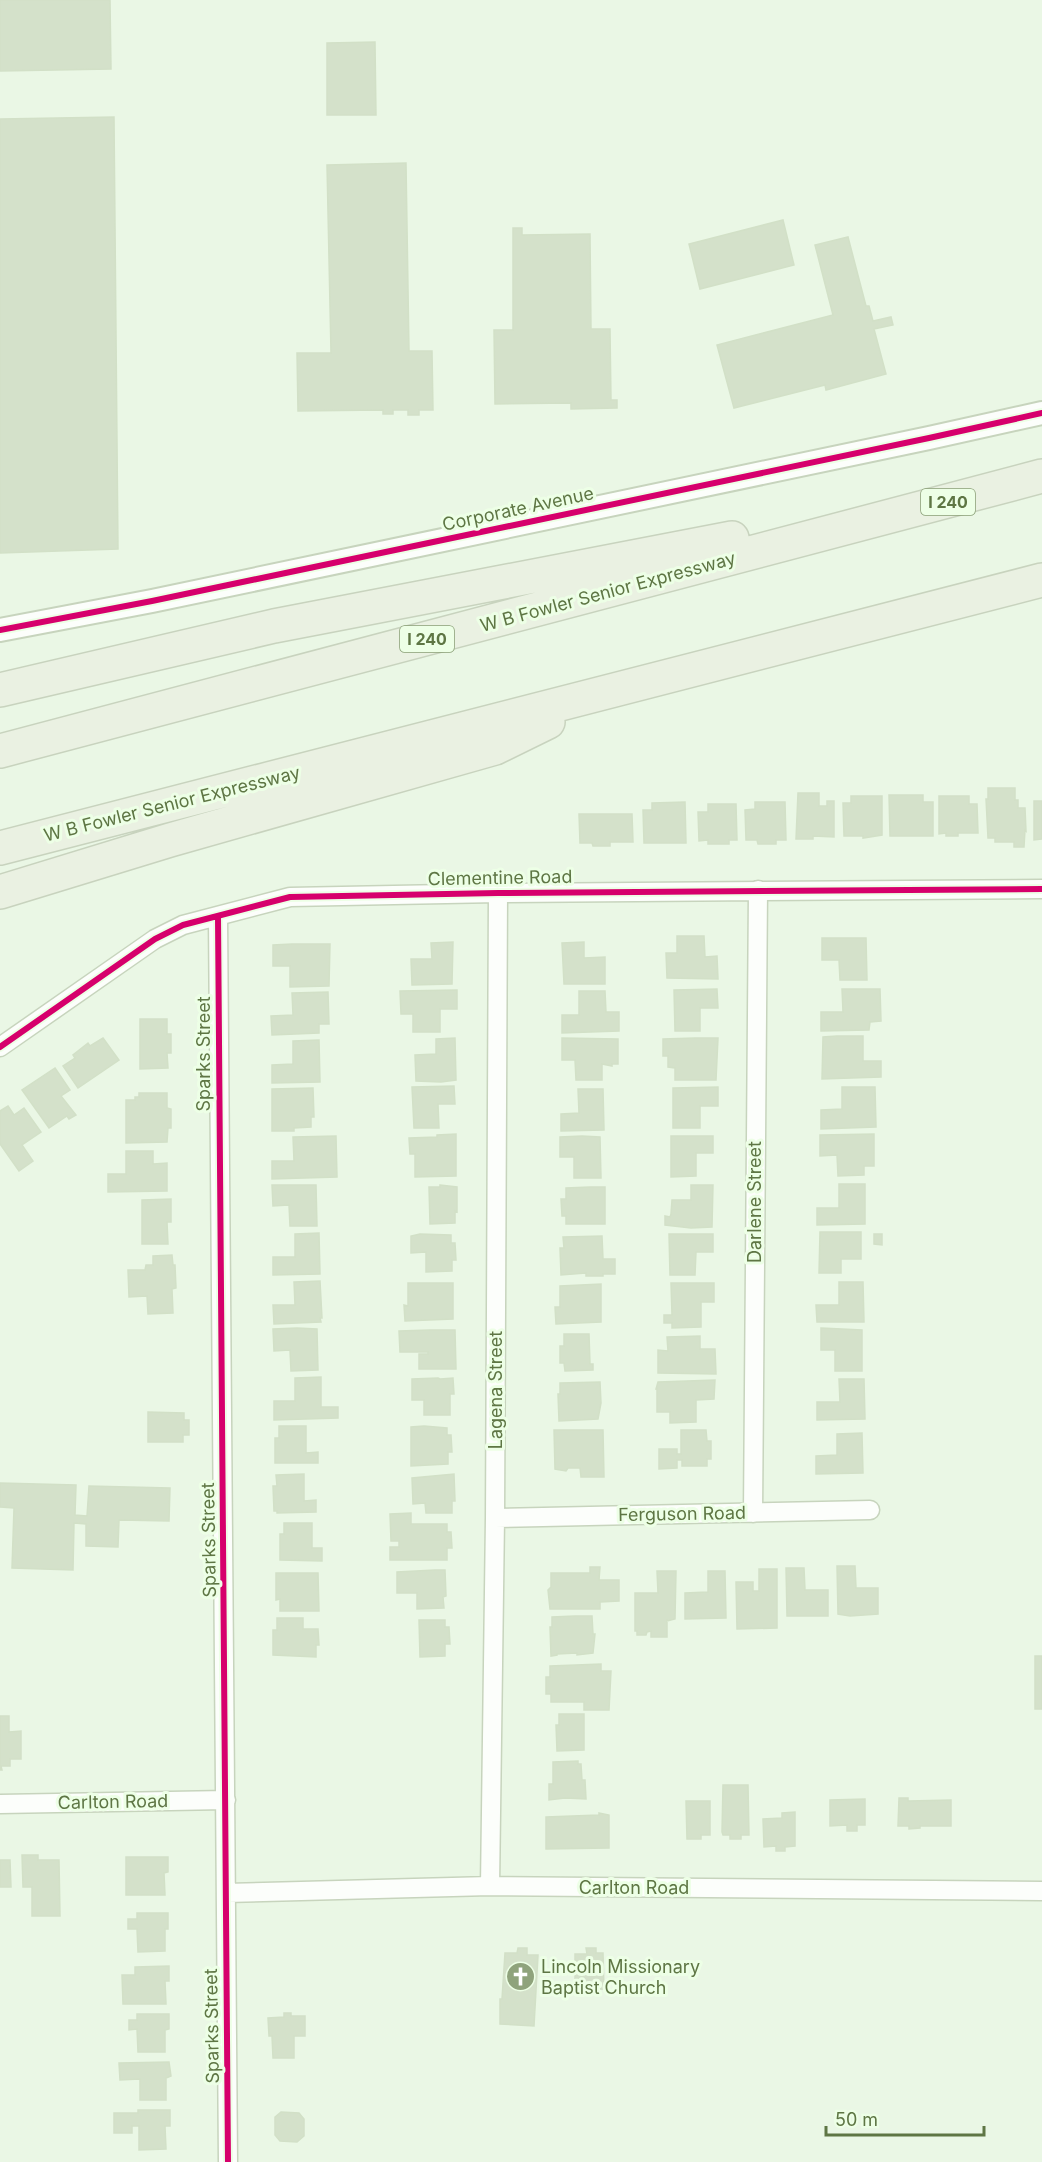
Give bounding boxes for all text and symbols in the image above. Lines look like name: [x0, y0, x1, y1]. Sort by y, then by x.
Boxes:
street label: Corporate Avenue: [440, 482, 595, 535]
road number: I 240: [921, 489, 975, 515]
street label: W B Fowler Senior Expressway: [478, 547, 738, 636]
road number: I 240: [400, 626, 454, 652]
street label: W B Fowler Senior Expressway: [42, 761, 302, 846]
street label: Clementine Road: [427, 866, 573, 889]
street label: Sparks Street: [193, 996, 214, 1112]
street label: Darlene Street: [744, 1141, 765, 1263]
street label: Lagena Street: [485, 1331, 506, 1449]
street label: Sparks Street: [197, 1482, 220, 1598]
street label: Ferguson Road: [618, 1502, 746, 1525]
street label: Carlton Road: [58, 1790, 168, 1813]
street label: Carlton Road: [579, 1877, 689, 1898]
place label: Lincoln Missionary Baptist Church: [541, 1956, 700, 1998]
church icon: Lincoln Missionary Baptist Church: [504, 1961, 536, 1993]
street label: Sparks Street: [200, 1968, 223, 2084]
scale bar: [826, 2099, 984, 2137]
text: 50 m: [835, 2109, 878, 2130]

